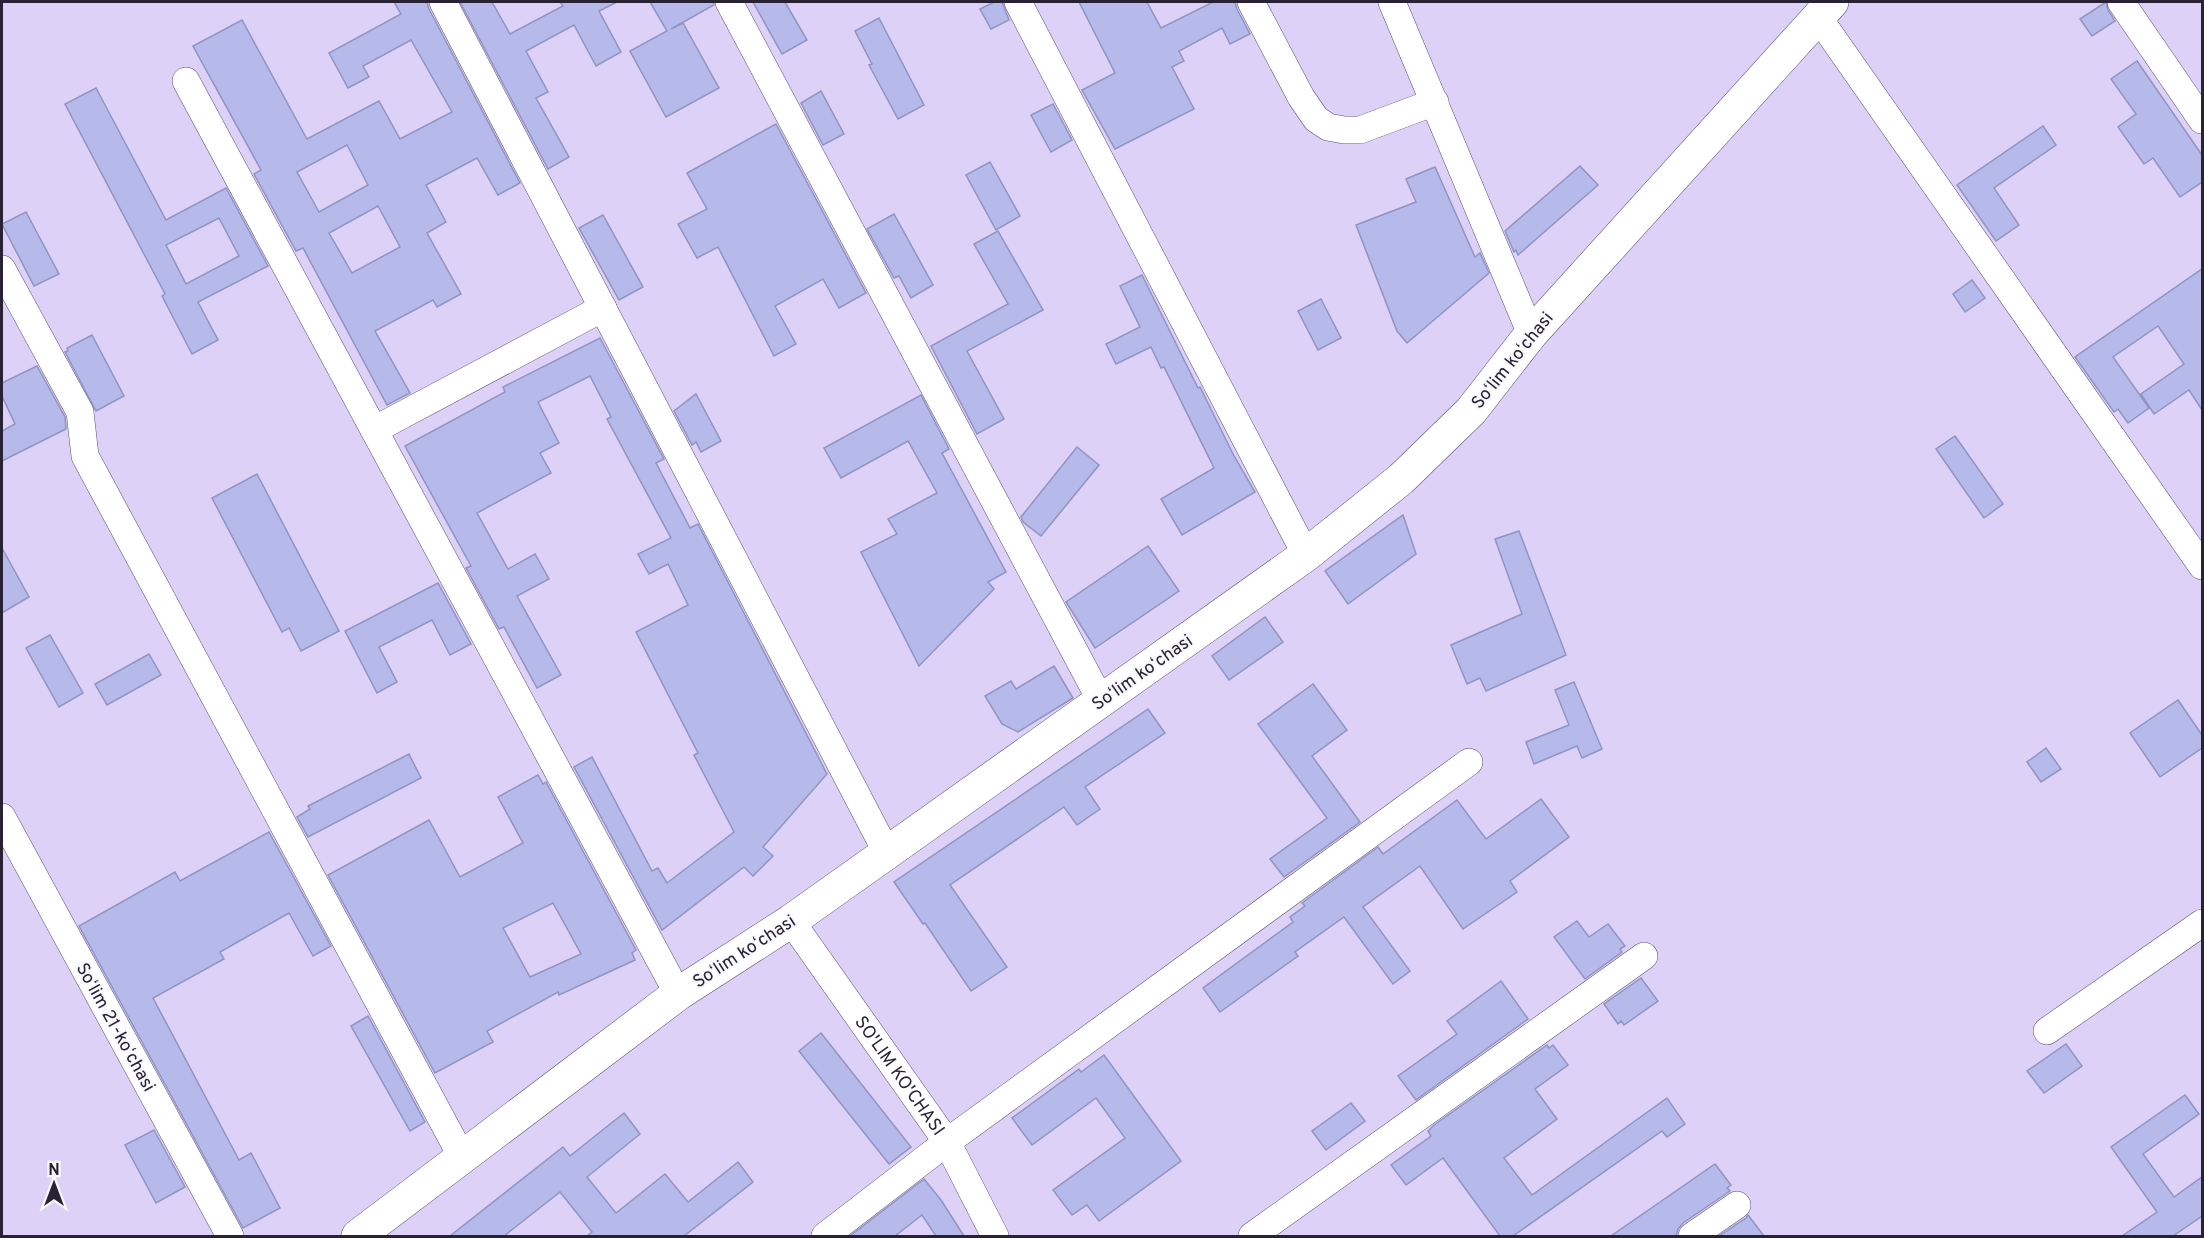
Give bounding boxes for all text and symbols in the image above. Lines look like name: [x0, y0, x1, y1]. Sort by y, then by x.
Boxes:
street label: Soʻlim koʻchasi: [1467, 308, 1559, 414]
street label: Soʻlim koʻchasi: [1088, 630, 1198, 717]
street label: Soʻlim koʻchasi: [689, 910, 801, 994]
street label: Soʻlim 21-koʻchasi: [70, 959, 160, 1096]
street label: SO'LIM KO'CHASI: [849, 1012, 949, 1141]
north arrow: [24, 1154, 84, 1214]
text: N: [48, 1161, 60, 1181]

